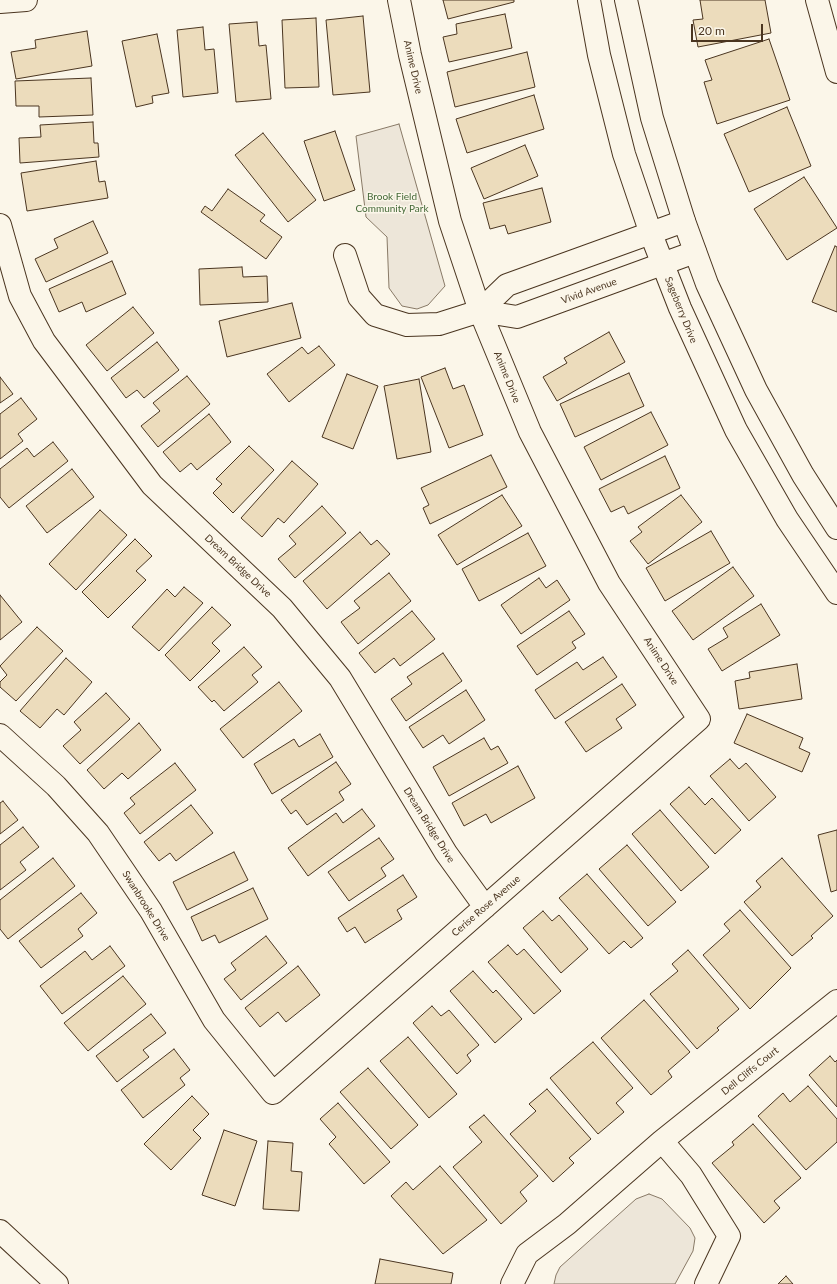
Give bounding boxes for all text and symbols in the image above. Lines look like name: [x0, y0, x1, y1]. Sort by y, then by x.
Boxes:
scale bar: [693, 16, 765, 42]
text: 20 m: [698, 23, 725, 38]
street label: Anime Drive: [401, 39, 425, 95]
park label: Brook Field Community Park: [355, 191, 429, 214]
street label: Vivid Avenue: [560, 275, 618, 307]
street label: Sageberry Drive: [662, 275, 700, 345]
street label: Anime Drive: [491, 349, 523, 405]
street label: Dream Bridge Drive: [202, 532, 274, 600]
street label: Anime Drive: [641, 635, 681, 687]
street label: Dream Bridge Drive: [401, 785, 457, 865]
street label: Swanbrooke Drive: [120, 869, 172, 943]
street label: Cerise Rose Avenue: [449, 873, 523, 939]
street label: Dell Cliffs Court: [719, 1044, 781, 1098]

